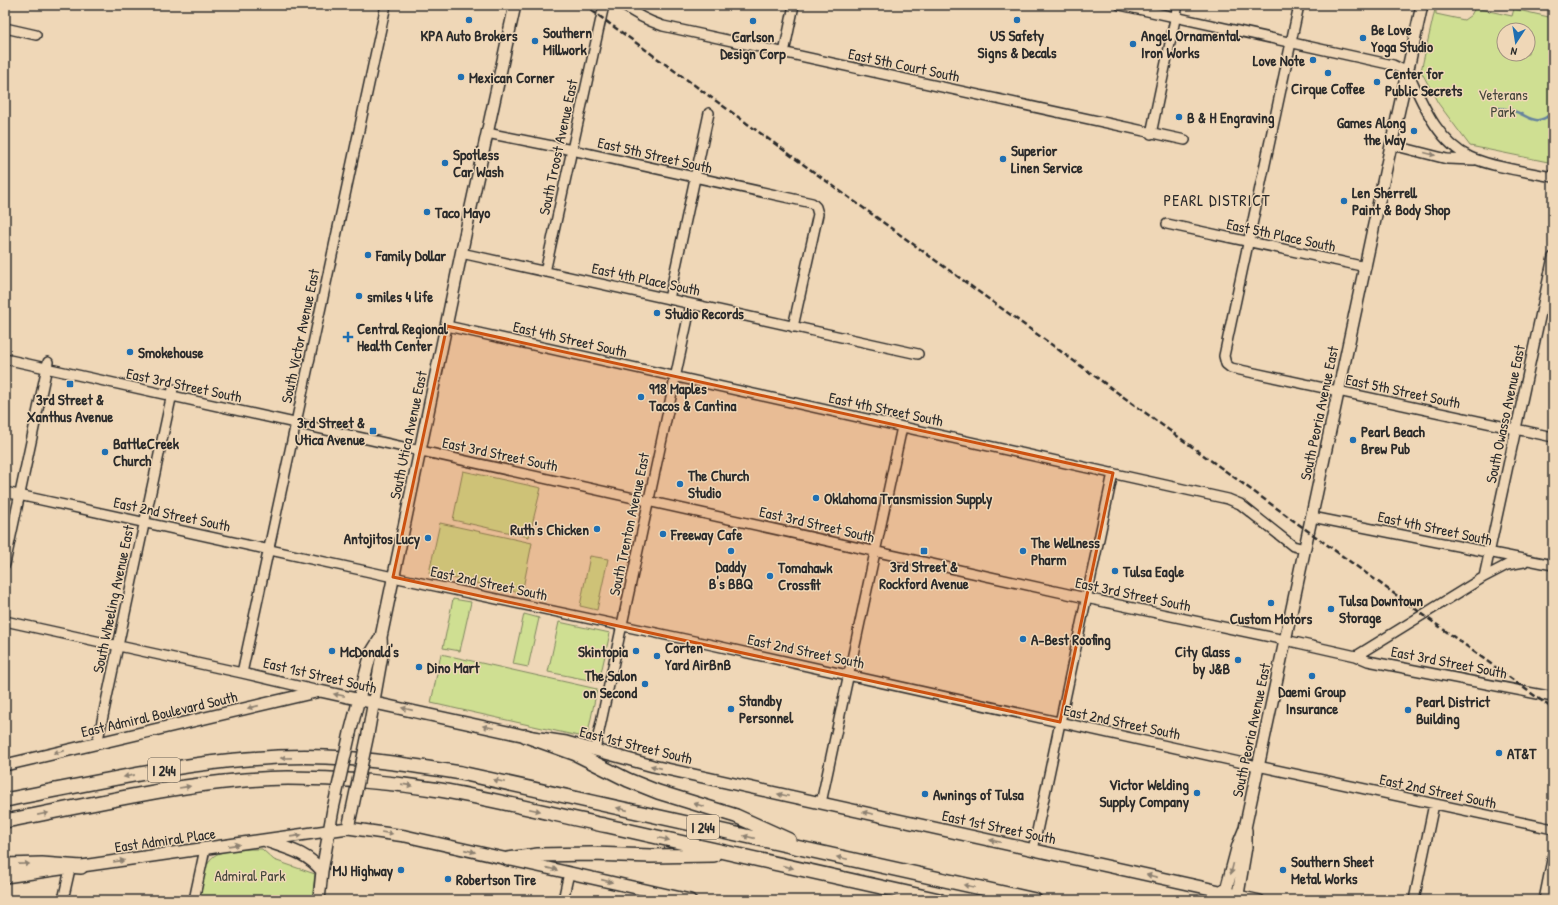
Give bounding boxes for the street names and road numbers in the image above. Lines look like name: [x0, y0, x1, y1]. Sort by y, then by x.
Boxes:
street label: East 5th Court South: [846, 43, 962, 87]
street label: South Troost Avenue East: [533, 76, 583, 217]
street label: East 5th Street South: [596, 132, 714, 178]
street label: East 5th Place South: [1225, 213, 1337, 257]
street label: East 4th Place South: [590, 257, 702, 301]
street label: South Victor Avenue East: [276, 266, 325, 405]
street label: East 4th Street South: [511, 316, 629, 362]
street label: South Owasso Avenue East: [1480, 342, 1530, 485]
street label: South Peoria Avenue East: [1295, 343, 1344, 482]
street label: East 3rd Street South: [124, 363, 244, 407]
street label: South Utica Avenue East: [384, 368, 432, 501]
street label: East 5th Street South: [1344, 369, 1462, 413]
street label: East 4th Street South: [827, 387, 945, 431]
street label: East 3rd Street South: [440, 432, 560, 476]
street label: South Trenton Avenue East: [604, 450, 655, 597]
street label: East 2nd Street South: [112, 491, 232, 537]
street label: East 3rd Street South: [757, 501, 877, 547]
street label: East 4th Street South: [1376, 506, 1494, 550]
street label: South Wheeling Avenue East: [87, 522, 139, 675]
street label: East 2nd Street South: [429, 560, 549, 606]
street label: East 3rd Street South: [1073, 572, 1193, 616]
street label: East 2nd Street South: [746, 628, 866, 674]
street label: East 3rd Street South: [1389, 640, 1509, 684]
street label: East 1st Street South: [261, 652, 379, 698]
street label: South Peoria Avenue East: [1227, 660, 1276, 799]
street label: East Admiral Boulevard South: [79, 686, 239, 742]
street label: East 2nd Street South: [1062, 699, 1182, 745]
street label: East 1st Street South: [577, 721, 695, 769]
road number: I 244: [148, 758, 180, 782]
street label: East 2nd Street South: [1378, 768, 1498, 814]
street label: East 1st Street South: [940, 805, 1058, 849]
road number: I 244: [687, 815, 719, 839]
street label: East Admiral Place: [113, 823, 217, 857]

